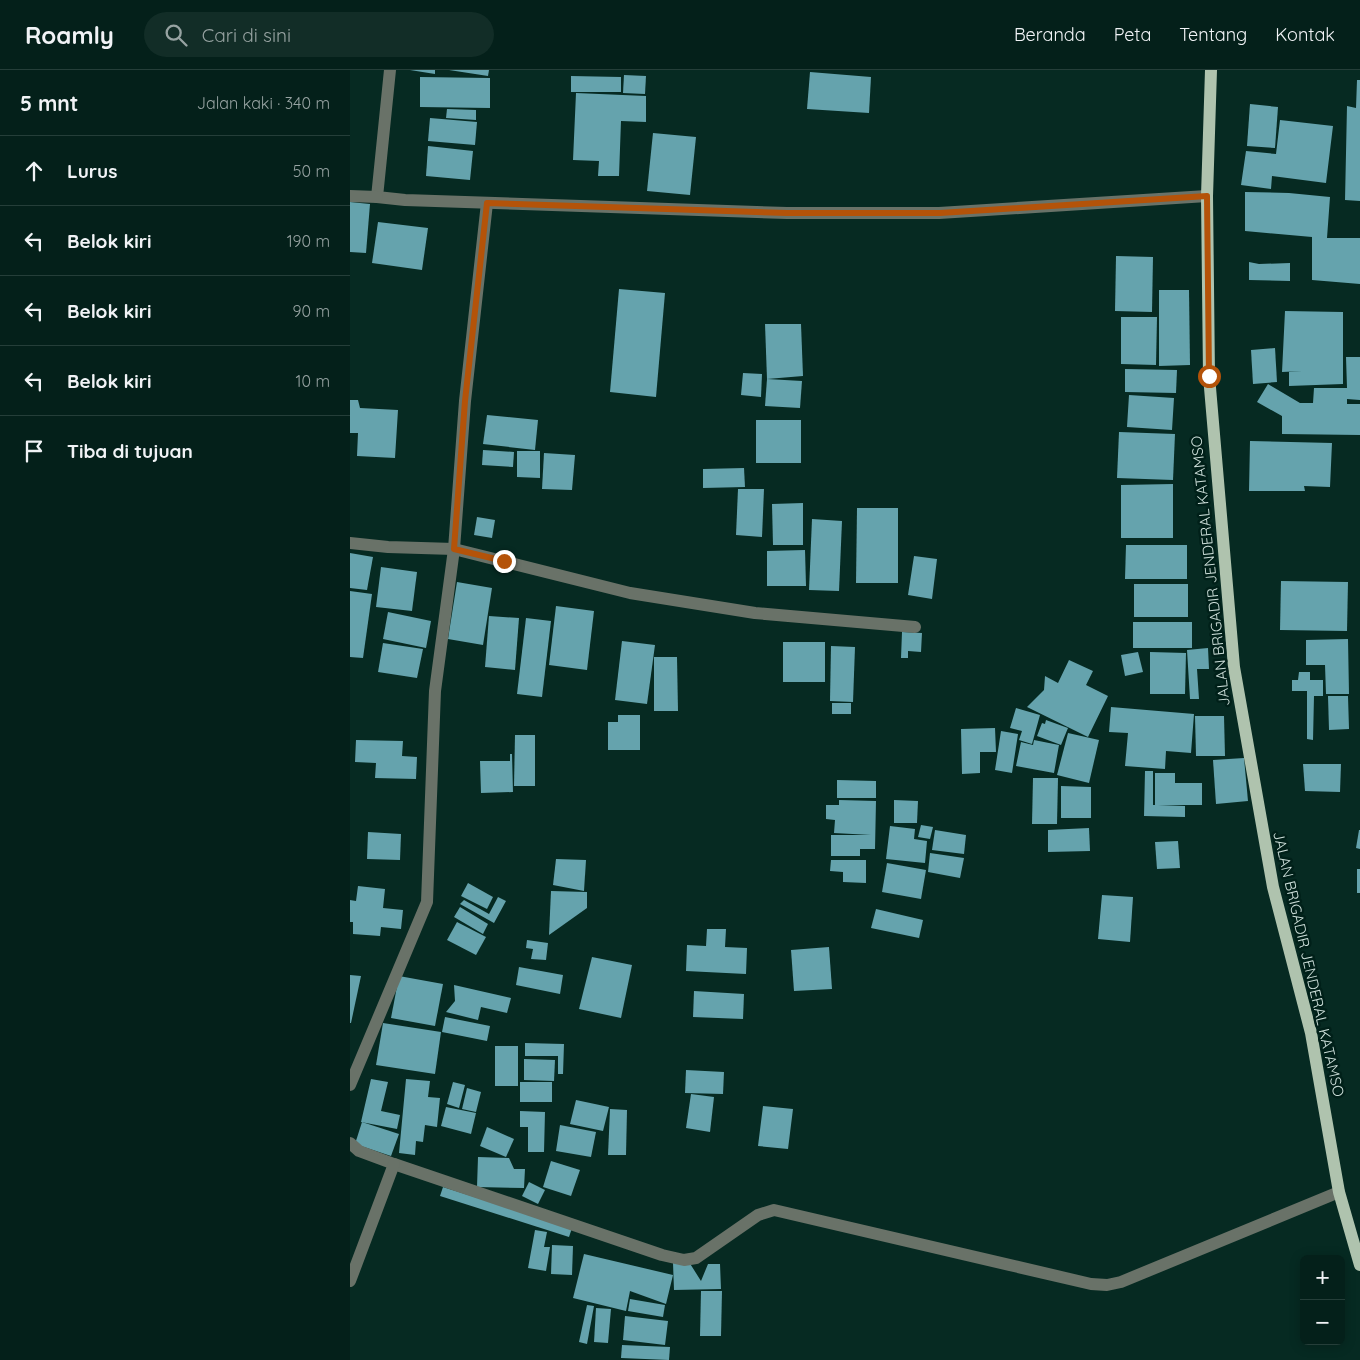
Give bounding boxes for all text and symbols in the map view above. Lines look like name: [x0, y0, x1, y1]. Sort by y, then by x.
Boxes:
search box: [144, 12, 494, 57]
text: Roamly: [25, 20, 114, 50]
icon: search: [162, 21, 190, 49]
text: Cari di sini: [202, 23, 291, 47]
text: Beranda: [1014, 23, 1086, 46]
text: Peta: [1114, 23, 1151, 46]
text: Tentang: [1179, 23, 1247, 46]
text: Kontak: [1275, 23, 1335, 46]
text: 5 mnt: [20, 90, 78, 116]
text: Jalan kaki · 340 m: [197, 93, 330, 113]
icon: ahead: [20, 157, 48, 185]
text: Lurus: [67, 159, 117, 183]
text: 50 m: [293, 161, 330, 181]
icon: left: [20, 227, 48, 255]
text: Belok kiri: [67, 229, 152, 253]
text: 190 m: [287, 231, 330, 251]
icon: left: [20, 297, 48, 325]
text: Belok kiri: [67, 299, 152, 323]
text: 90 m: [293, 301, 330, 321]
route start: [1198, 365, 1221, 388]
icon: left: [20, 367, 48, 395]
text: Belok kiri: [67, 369, 152, 393]
text: 10 m: [296, 371, 330, 391]
street label: JALAN BRIGADIR JENDERAL KATAMSO: [1186, 435, 1234, 707]
icon: arrive: [20, 437, 48, 465]
text: Tiba di tujuan: [67, 439, 193, 463]
route end: [493, 550, 516, 573]
street label: JALAN BRIGADIR JENDERAL KATAMSO: [1269, 829, 1349, 1099]
map controls: [1300, 1255, 1345, 1345]
button: +: [1300, 1255, 1345, 1300]
button: −: [1300, 1300, 1345, 1345]

